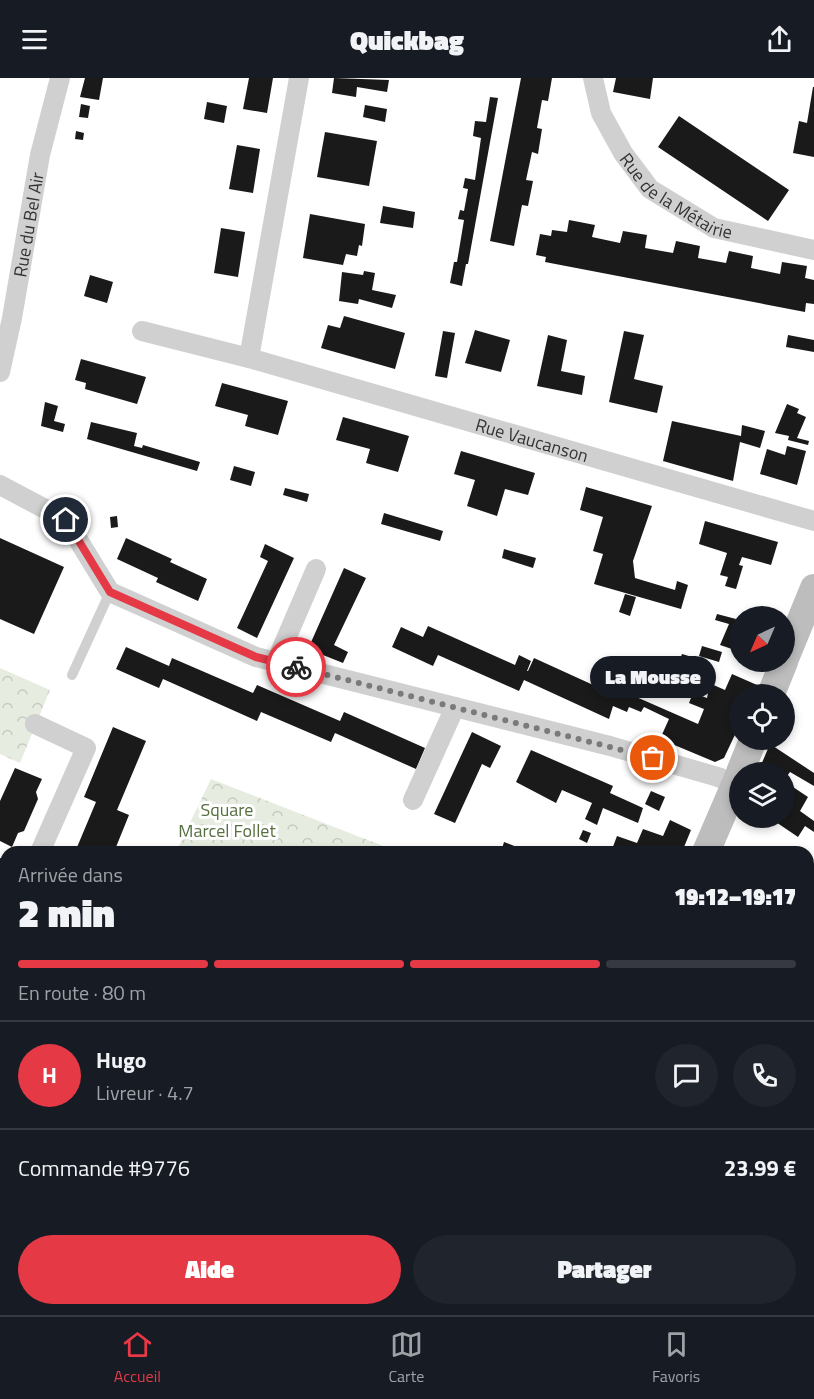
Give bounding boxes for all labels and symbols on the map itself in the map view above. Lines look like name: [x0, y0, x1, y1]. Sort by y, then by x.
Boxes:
street label: Rue de la Métairie: [614, 147, 735, 245]
street label: Rue du Bel Air: [6, 170, 50, 279]
street label: Rue Vaucanson: [472, 411, 592, 469]
pin: [40, 494, 91, 545]
north arrow: [729, 606, 795, 672]
courier: [266, 637, 326, 697]
callout: La Mousse: [590, 656, 716, 698]
pin: [627, 732, 678, 783]
park label: Square Marcel Follet: [178, 796, 276, 844]

